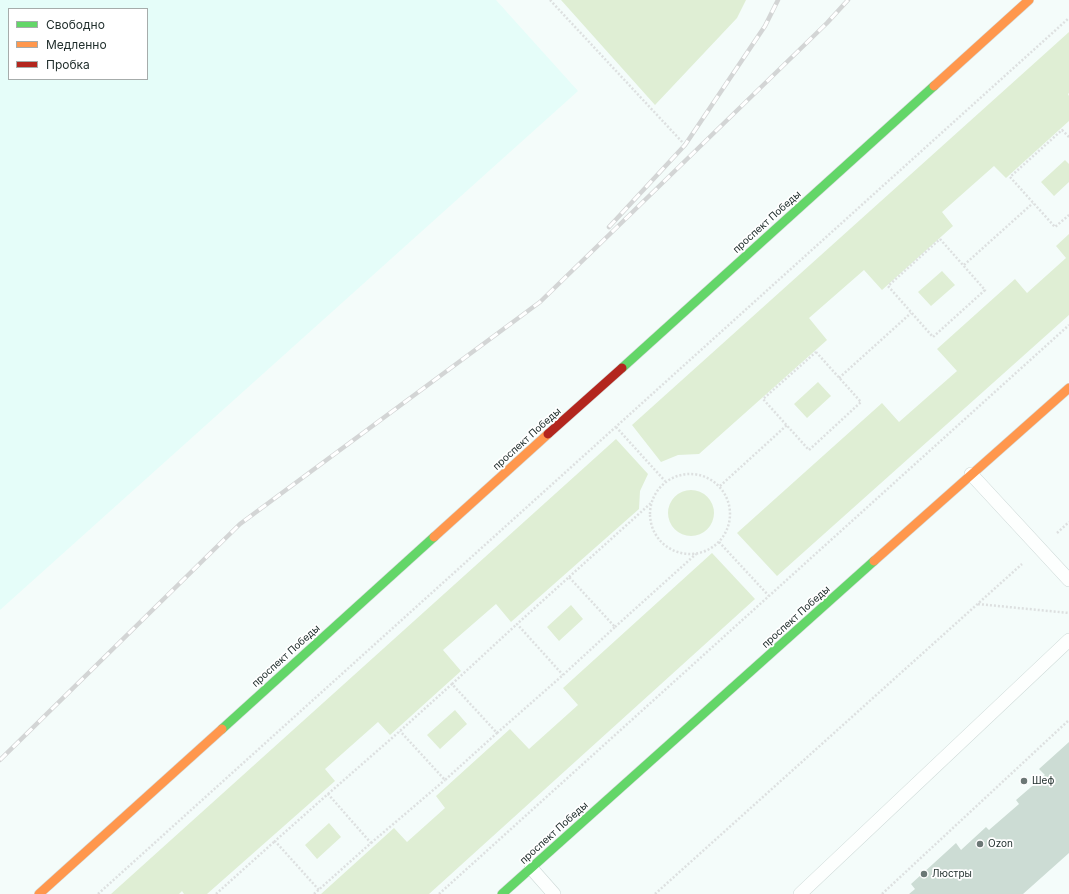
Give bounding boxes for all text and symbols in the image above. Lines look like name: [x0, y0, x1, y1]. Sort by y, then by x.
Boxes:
legend: [8, 8, 148, 80]
text: Свободно: [46, 17, 105, 32]
text: Медленно: [46, 37, 107, 52]
text: Пробка: [46, 57, 90, 72]
street label: проспект Победы: [731, 188, 803, 256]
street label: проспект Победы: [491, 405, 563, 473]
street label: проспект Победы: [760, 583, 832, 651]
street label: проспект Победы: [250, 622, 322, 690]
place label: Шеф: [1032, 775, 1054, 787]
marker: Шеф: [1019, 776, 1029, 786]
street label: проспект Победы: [518, 799, 590, 867]
place label: Ozon: [988, 838, 1013, 850]
marker: Ozon: [975, 839, 985, 849]
place label: Люстры: [932, 868, 972, 880]
marker: Люстры: [919, 869, 929, 879]

